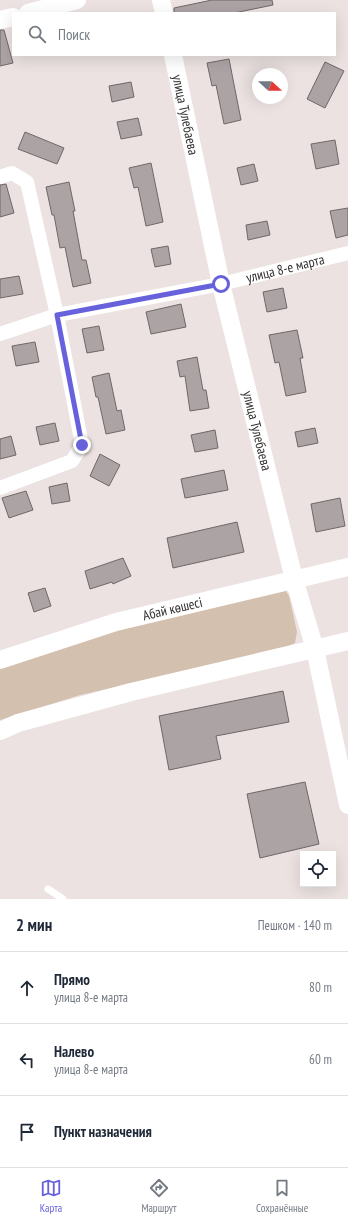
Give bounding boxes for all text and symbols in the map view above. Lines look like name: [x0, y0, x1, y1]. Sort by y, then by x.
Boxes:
search box: [12, 12, 336, 56]
icon: search: [26, 23, 48, 45]
text: Поиск: [58, 25, 90, 44]
north arrow: [252, 68, 288, 104]
street label: улица Тулебаева: [168, 73, 203, 156]
street label: улица 8-е марта: [244, 250, 326, 287]
route start: [212, 275, 230, 293]
street label: улица Тулебаева: [239, 389, 276, 472]
route end: [73, 436, 91, 454]
street label: Абай көшесі: [141, 593, 204, 624]
map controls: [300, 851, 336, 887]
button: locate: [300, 851, 336, 887]
text: 2 мин: [16, 914, 52, 936]
text: Пешком · 140 m: [258, 917, 332, 934]
text: Прямо: [54, 970, 90, 989]
icon: ahead: [16, 977, 38, 999]
text: 80 m: [309, 979, 332, 996]
text: улица 8-е марта: [54, 989, 128, 1006]
text: Налево: [54, 1042, 94, 1061]
icon: left: [16, 1049, 38, 1071]
text: 60 m: [309, 1051, 332, 1068]
text: улица 8-е марта: [54, 1061, 128, 1078]
icon: arrive: [16, 1121, 38, 1143]
text: Пункт назначения: [54, 1122, 152, 1141]
tab: Карта: [40, 1177, 62, 1215]
tab: Маршрут: [141, 1177, 177, 1215]
tab: Сохранённые: [256, 1177, 308, 1215]

